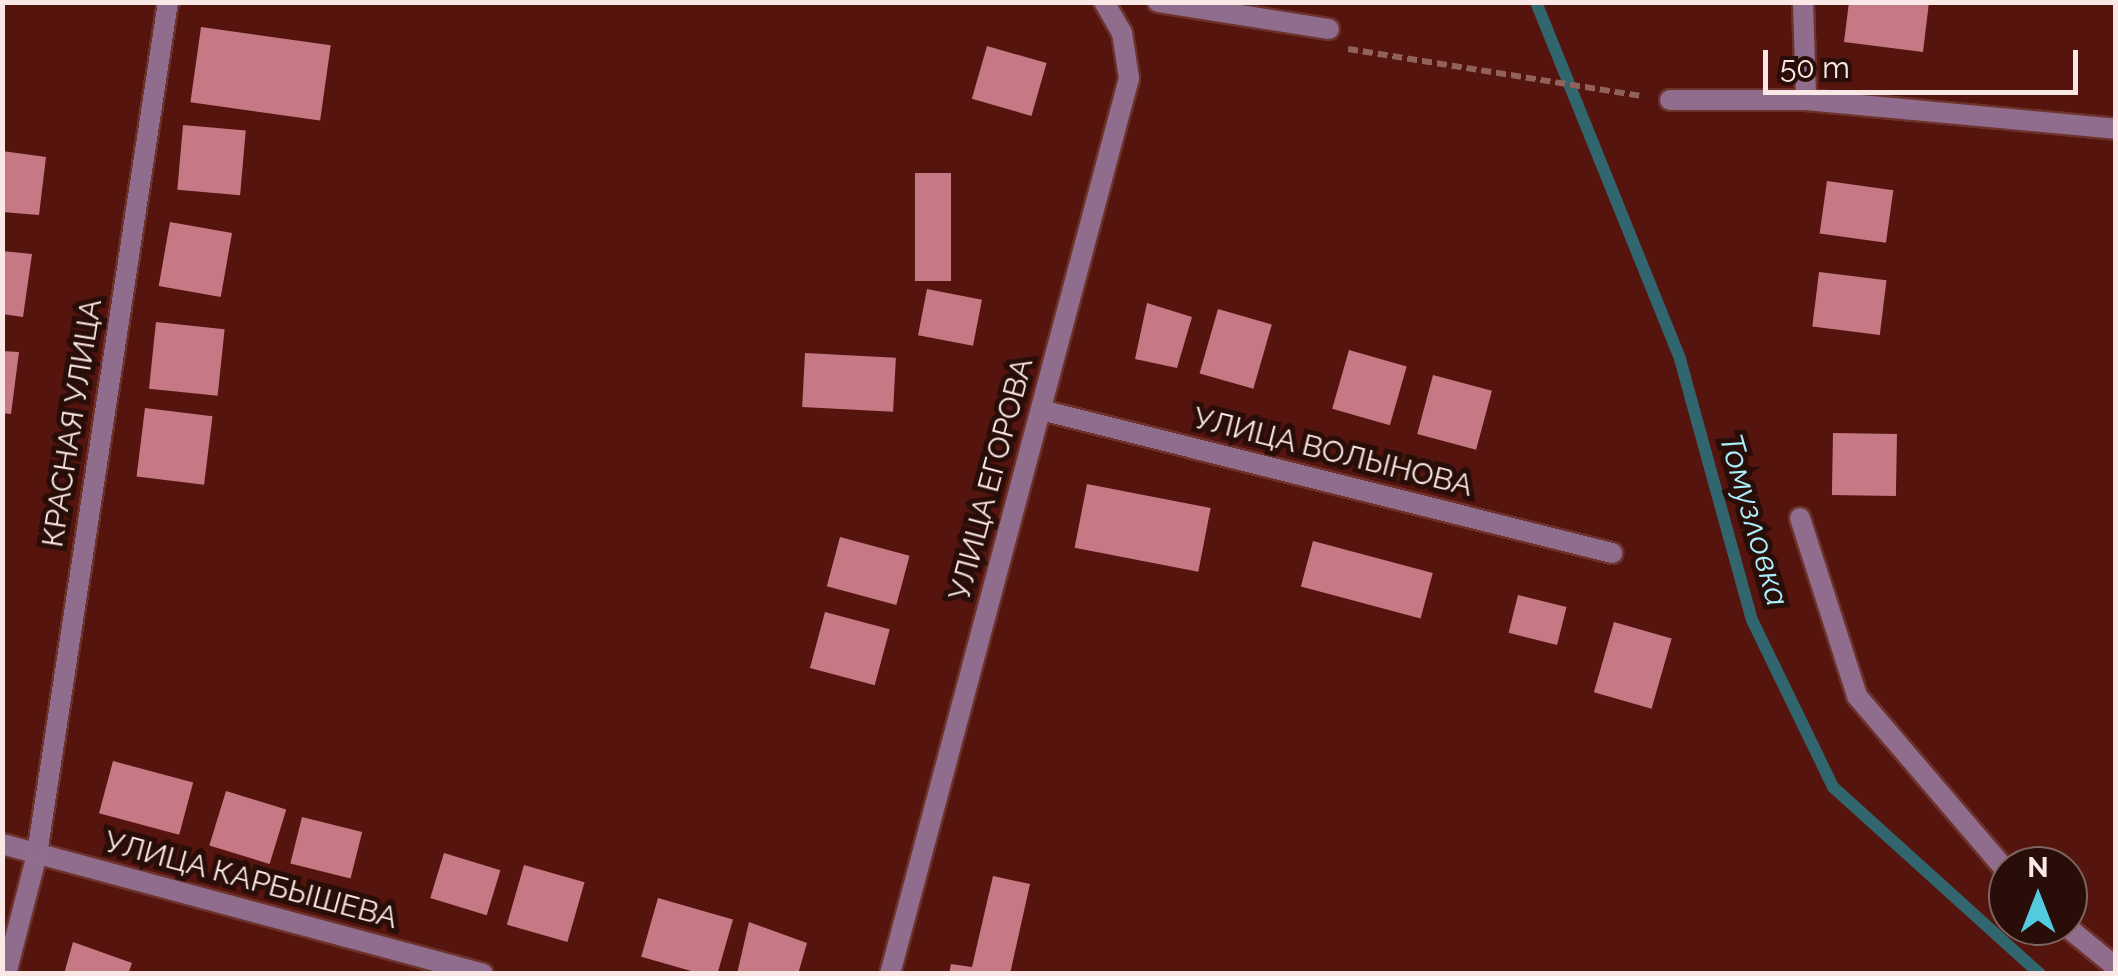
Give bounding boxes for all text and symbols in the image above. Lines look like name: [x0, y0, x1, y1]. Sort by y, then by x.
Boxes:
scale bar: [1768, 30, 2083, 92]
text: 50 m: [1780, 50, 1850, 85]
street label: КРАСНАЯ УЛИЦА: [35, 296, 109, 550]
street label: УЛИЦА ЕГОРОВА: [941, 353, 1041, 605]
street label: УЛИЦА ВОЛЫНОВА: [1189, 400, 1477, 504]
water label: Томузловка: [1711, 430, 1797, 610]
street label: УЛИЦА КАРБЫШЕВА: [100, 823, 402, 937]
north arrow: [1988, 846, 2088, 946]
text: N: [2027, 851, 2049, 884]

